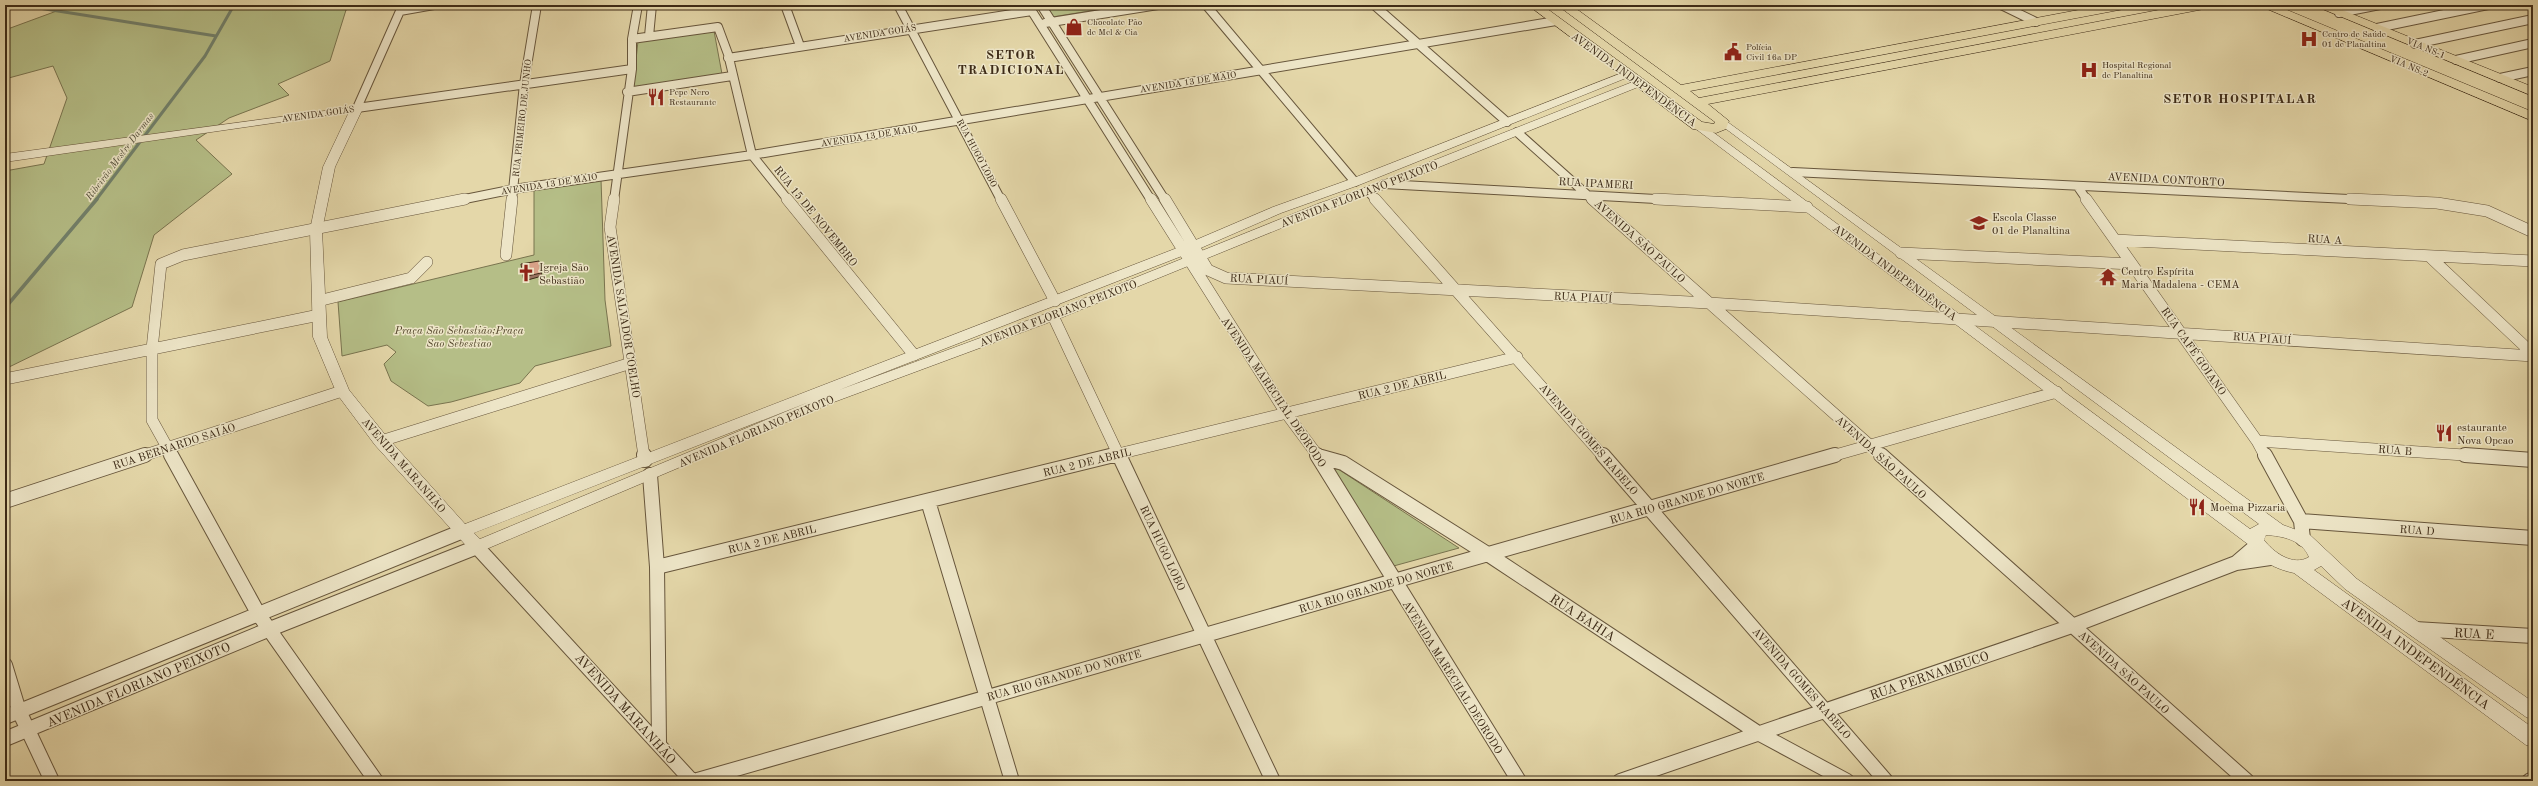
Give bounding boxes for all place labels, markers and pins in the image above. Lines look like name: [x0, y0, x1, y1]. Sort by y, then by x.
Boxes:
shop icon: Chocolate Pão de Mel & Cia: [1064, 17, 1084, 37]
place label: Chocolate Pão de Mel & Cia: [1087, 18, 1143, 37]
hospital icon: Centro de Saúde 01 de Planaltina: [2299, 29, 2319, 49]
place label: Centro de Saúde 01 de Planaltina: [2322, 30, 2386, 49]
public building icon: Polícia Civil 16a DP: [1723, 42, 1743, 62]
place label: Polícia Civil 16a DP: [1746, 43, 1797, 62]
hospital icon: Hospital Regional de Planaltina: [2079, 60, 2099, 80]
place label: Hospital Regional de Planaltina: [2102, 61, 2172, 80]
restaurant icon: Pepe Nero Restaurante: [646, 87, 666, 107]
place label: Pepe Nero Restaurante: [669, 88, 716, 107]
school or university icon: Escola Classe 01 de Planaltina: [1969, 213, 1989, 233]
place label: Escola Classe 01 de Planaltina: [1992, 213, 2071, 237]
church icon: Igreja São Sebastião: [516, 263, 536, 283]
place label: Igreja São Sebastião: [539, 263, 589, 287]
temple icon: Centro Espírita Maria Madalena - CEMA: [2098, 267, 2118, 287]
place label: Centro Espírita Maria Madalena - CEMA: [2121, 267, 2240, 291]
restaurant icon: estaurante Nova Opcao: [2434, 423, 2454, 443]
place label: estaurante Nova Opcao: [2457, 423, 2514, 447]
restaurant icon: Moema Pizzaria: [2187, 497, 2207, 517]
place label: Moema Pizzaria: [2210, 503, 2286, 514]

